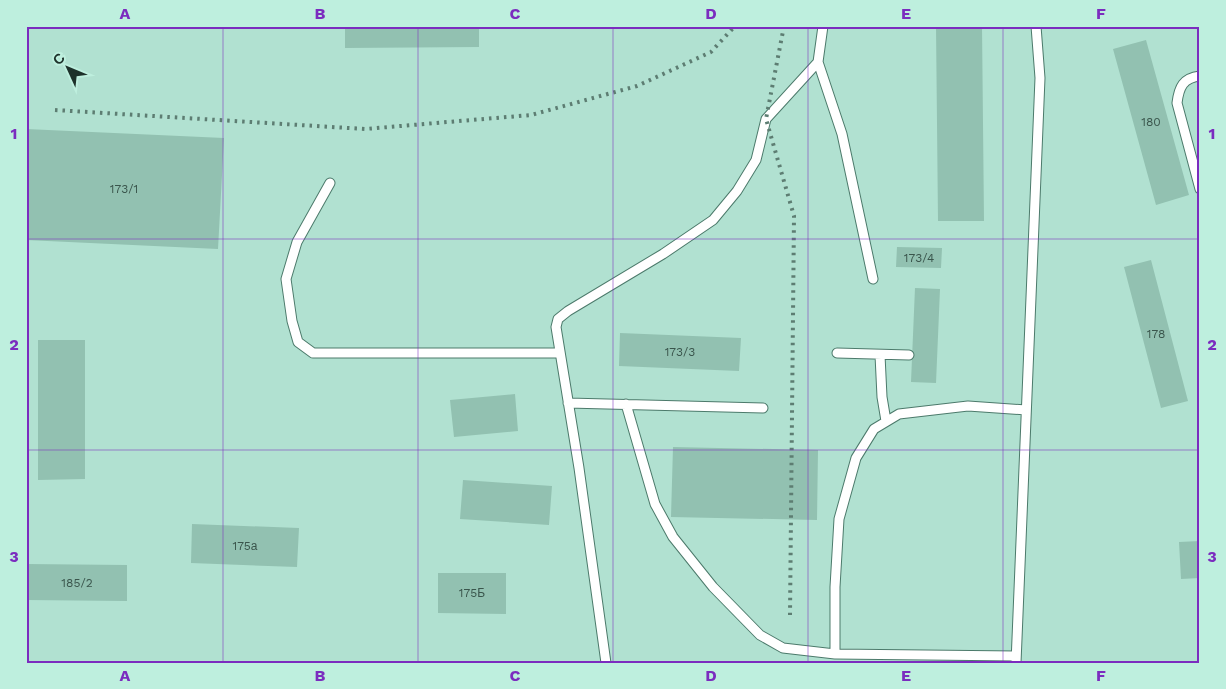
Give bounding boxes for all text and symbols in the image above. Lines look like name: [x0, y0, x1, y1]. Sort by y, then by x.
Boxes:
text: A: [120, 4, 131, 23]
text: B: [315, 4, 326, 23]
text: C: [510, 4, 521, 23]
text: D: [705, 4, 717, 23]
text: E: [901, 4, 911, 23]
text: F: [1096, 4, 1106, 23]
north arrow: [42, 42, 92, 92]
text: С: [49, 50, 68, 68]
house number: 180: [1141, 115, 1161, 129]
text: 1: [11, 124, 17, 143]
text: 1: [1209, 124, 1215, 143]
house number: 173/1: [110, 182, 138, 196]
house number: 173/4: [904, 251, 934, 265]
house number: 178: [1147, 327, 1165, 341]
text: 2: [9, 335, 19, 354]
text: 2: [1207, 335, 1217, 354]
house number: 173/3: [665, 345, 695, 359]
house number: 175а: [232, 539, 258, 553]
text: 3: [9, 547, 19, 566]
text: 3: [1207, 547, 1217, 566]
house number: 185/2: [61, 576, 93, 590]
house number: 175Б: [459, 586, 485, 600]
text: A: [120, 666, 131, 685]
text: B: [315, 666, 326, 685]
text: C: [510, 666, 521, 685]
text: D: [705, 666, 717, 685]
text: E: [901, 666, 911, 685]
text: F: [1096, 666, 1106, 685]

